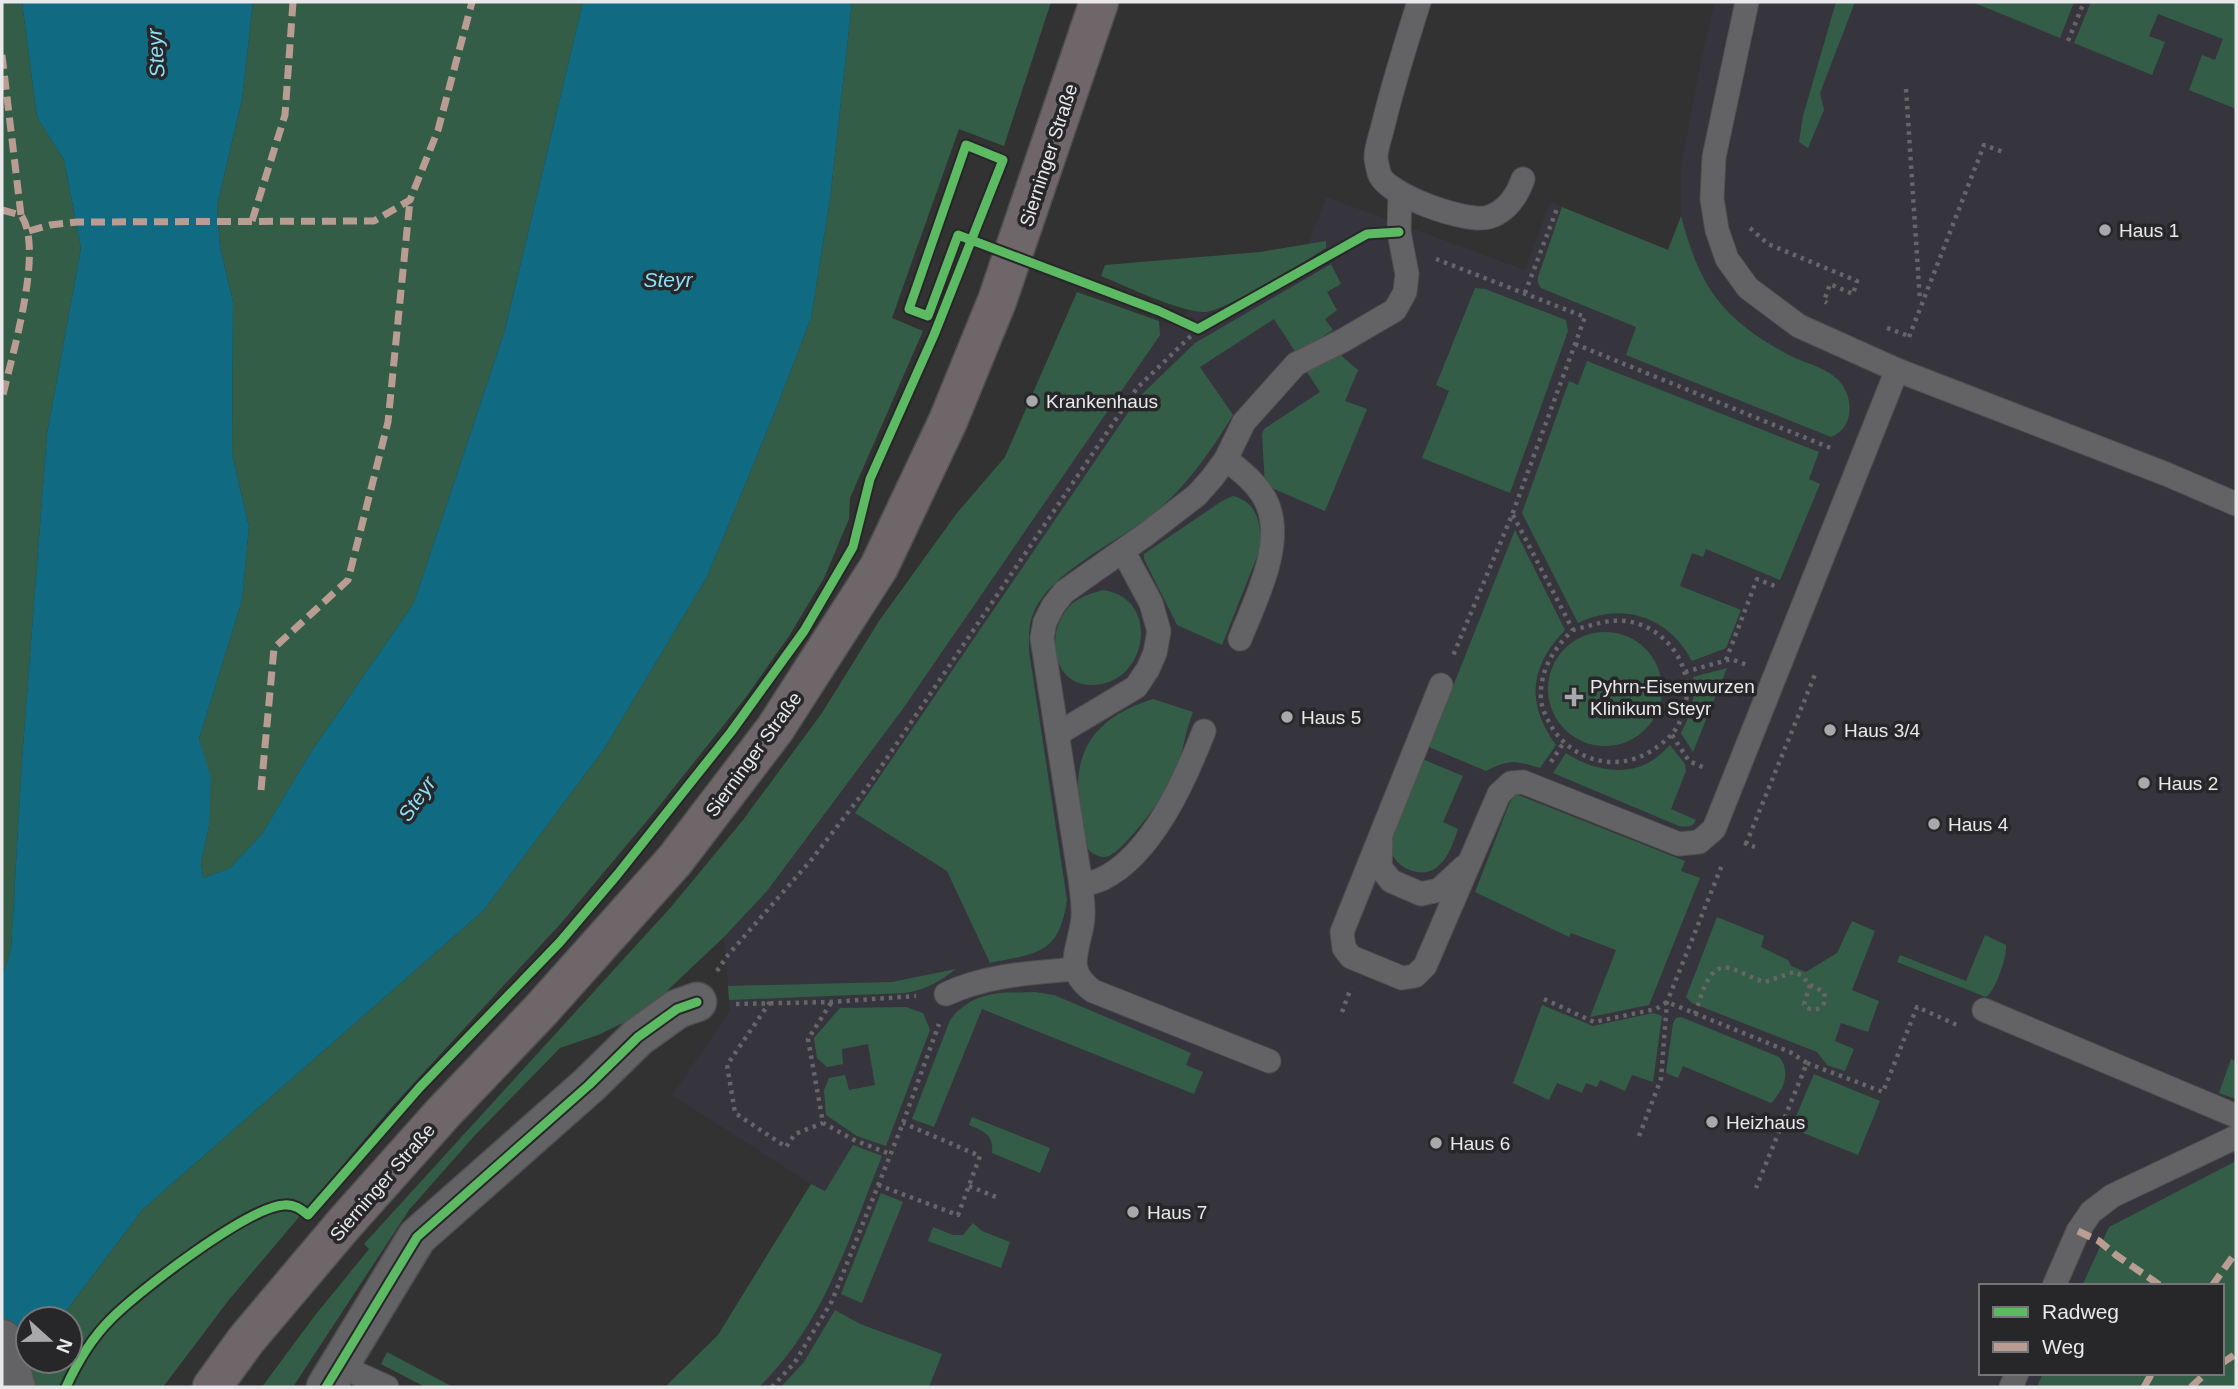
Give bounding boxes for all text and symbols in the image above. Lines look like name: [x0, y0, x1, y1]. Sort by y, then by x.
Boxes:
water label: Steyr: [142, 27, 169, 78]
street label: Sierninger Straße: [1015, 81, 1081, 229]
place label: Haus 1: [2119, 220, 2179, 241]
marker: Haus 1: [2097, 222, 2113, 238]
water label: Steyr: [643, 268, 694, 291]
place label: Krankenhaus: [1046, 391, 1158, 412]
marker: Krankenhaus: [1024, 393, 1040, 409]
place label: Pyhrn-Eisenwurzen Klinikum Steyr: [1590, 676, 1755, 719]
marker: Pyhrn-Eisenwurzen Klinikum Steyr: [1564, 687, 1584, 707]
street label: Sierninger Straße: [701, 688, 806, 821]
place label: Haus 5: [1301, 707, 1361, 728]
marker: Haus 5: [1279, 709, 1295, 725]
place label: Haus 3/4: [1844, 720, 1920, 741]
marker: Haus 3/4: [1822, 722, 1838, 738]
water label: Steyr: [393, 771, 441, 825]
place label: Haus 2: [2158, 773, 2218, 794]
marker: Haus 2: [2136, 775, 2152, 791]
place label: Haus 4: [1948, 814, 2009, 835]
marker: Haus 4: [1926, 816, 1942, 832]
place label: Heizhaus: [1726, 1112, 1805, 1133]
marker: Heizhaus: [1704, 1114, 1720, 1130]
street label: Sierninger Straße: [326, 1119, 439, 1245]
place label: Haus 6: [1450, 1133, 1510, 1154]
marker: Haus 6: [1428, 1135, 1444, 1151]
place label: Haus 7: [1147, 1202, 1207, 1223]
marker: Haus 7: [1125, 1204, 1141, 1220]
legend: [1979, 1284, 2224, 1375]
text: Radweg: [2042, 1300, 2119, 1323]
north arrow: [14, 1305, 84, 1375]
text: Weg: [2042, 1335, 2085, 1358]
text: N: [52, 1336, 77, 1356]

